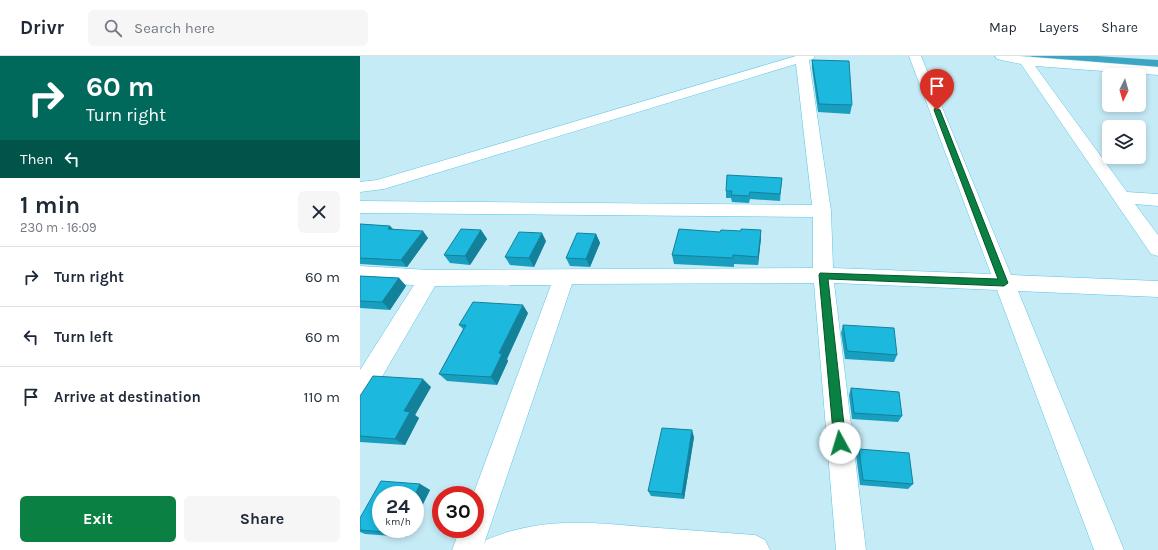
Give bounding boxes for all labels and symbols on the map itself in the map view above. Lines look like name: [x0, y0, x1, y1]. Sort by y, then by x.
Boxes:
north arrow: [1102, 68, 1146, 112]
pin: [920, 69, 954, 110]
position arrow: [819, 422, 861, 464]
speed limit sign: 30: [432, 486, 484, 538]

